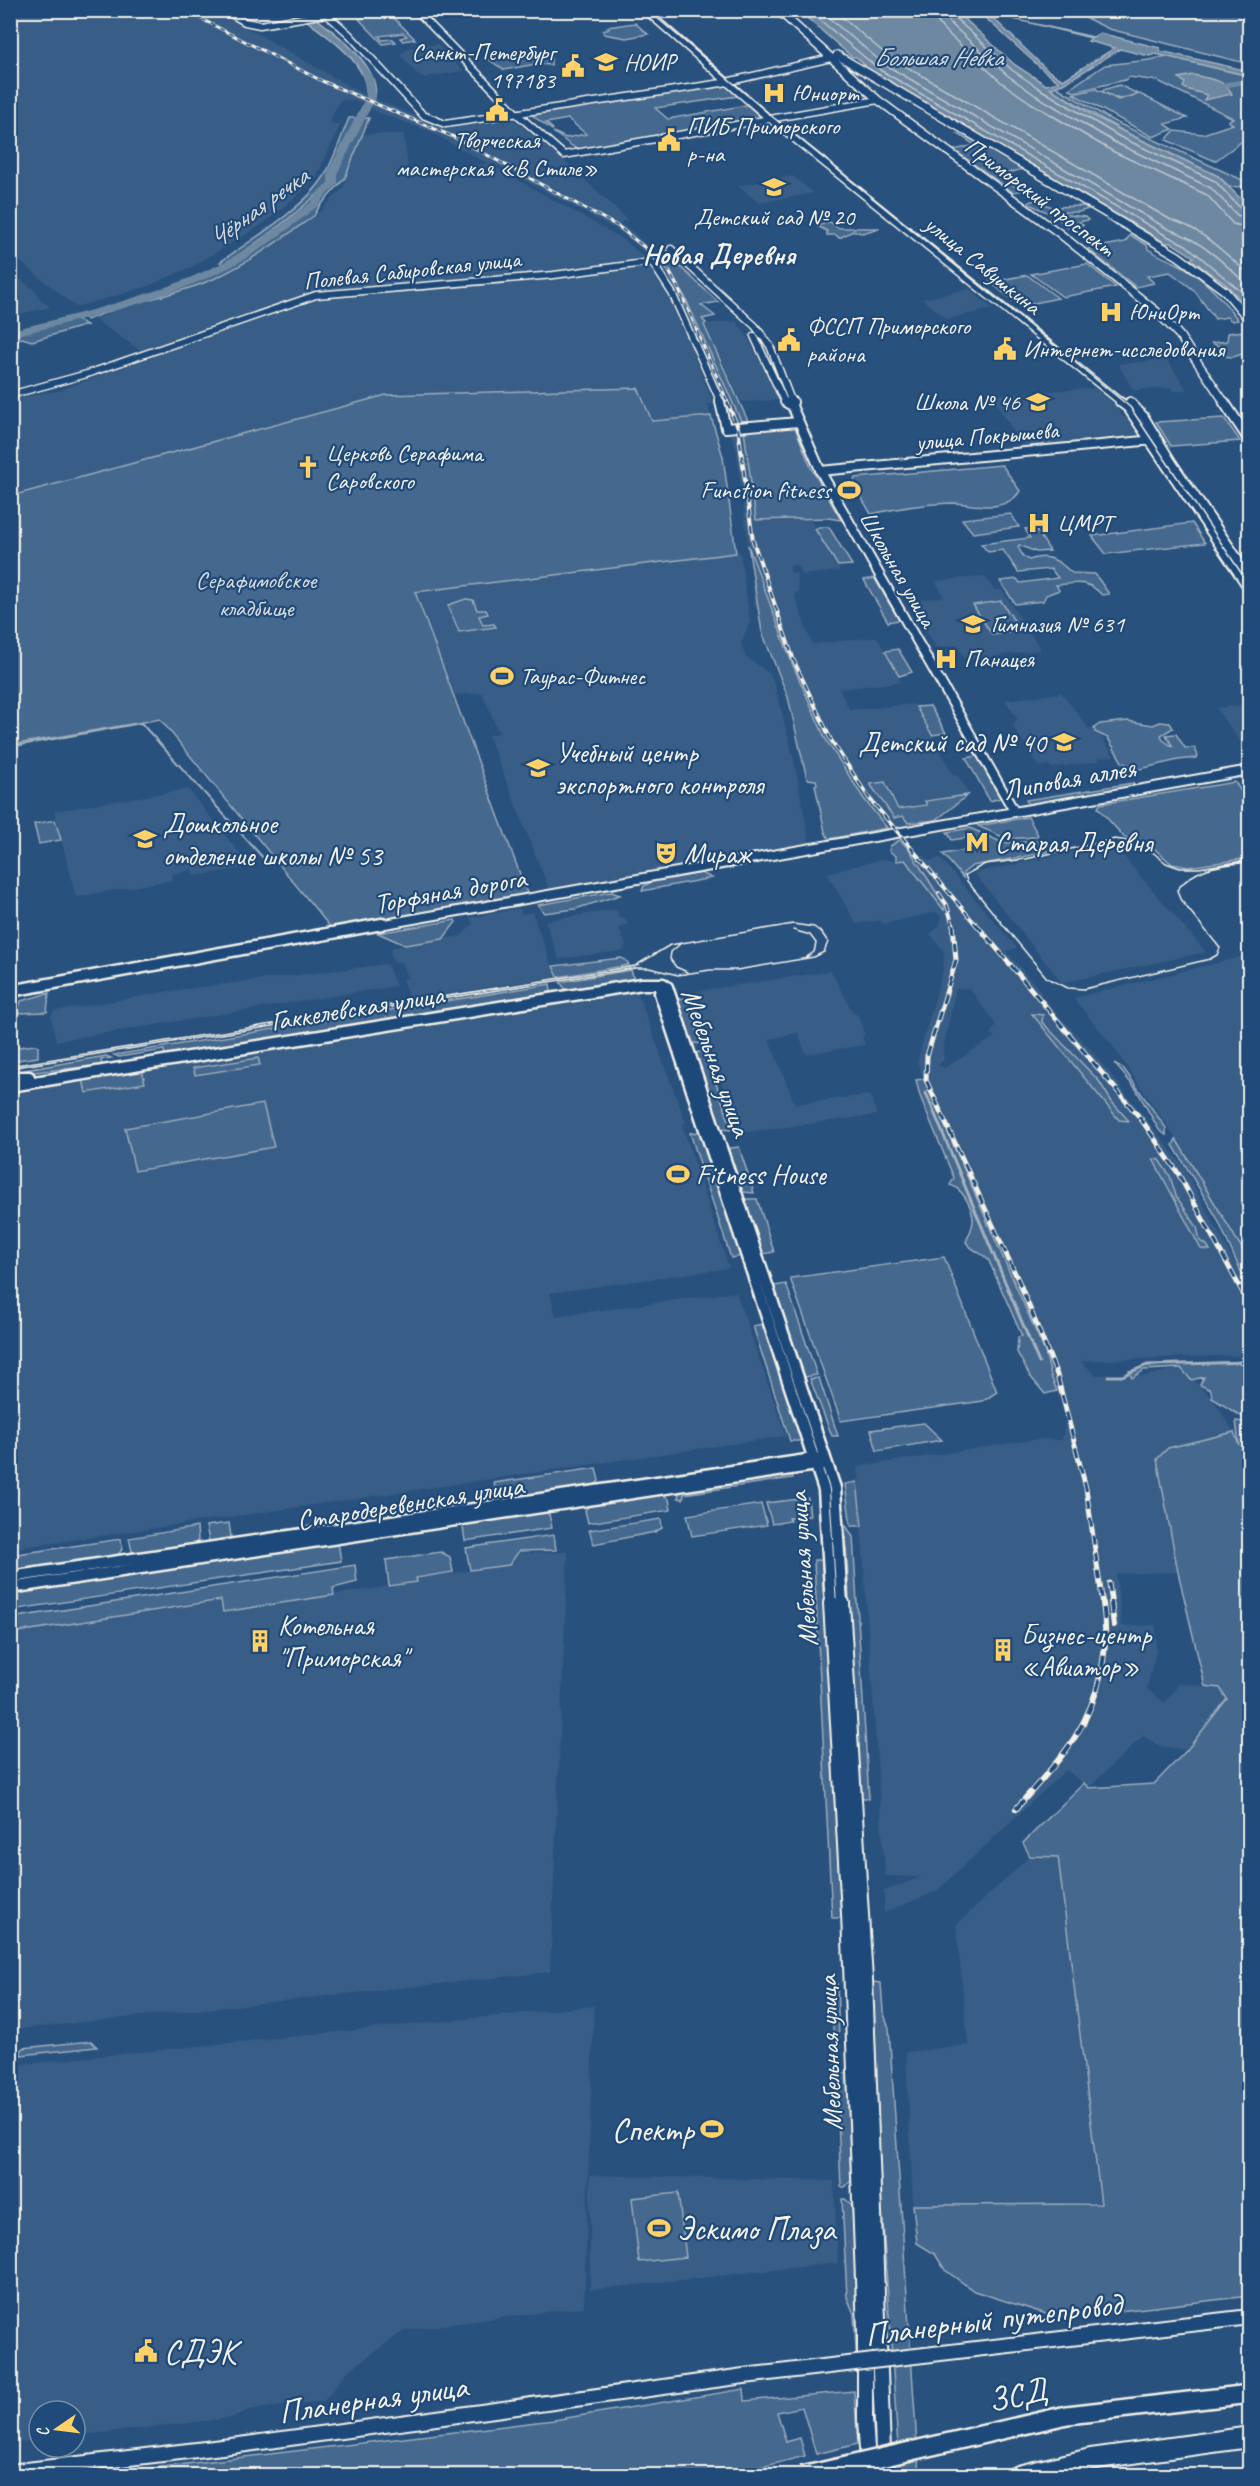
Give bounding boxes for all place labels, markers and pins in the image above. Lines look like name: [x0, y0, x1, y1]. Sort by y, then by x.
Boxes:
place label: Санкт-Петербург 197183: [411, 37, 558, 95]
place label: НОИР: [624, 47, 678, 77]
school or university icon: НОИР: [593, 49, 619, 75]
public building icon: Санкт-Петербург 197183: [560, 53, 586, 79]
place label: Юниорт: [792, 78, 860, 108]
hospital icon: Юниорт: [761, 80, 787, 106]
public building icon: Творческая мастерская «В Стиле»: [484, 97, 510, 123]
place label: ПИБ Приморского р-на: [687, 111, 841, 169]
place label: Творческая мастерская «В Стиле»: [396, 125, 598, 183]
public building icon: ПИБ Приморского р-на: [656, 127, 682, 153]
school or university icon: Детский сад № 20: [761, 174, 787, 200]
place label: Детский сад № 20: [694, 202, 857, 232]
place label: ЮниОрт: [1129, 297, 1200, 327]
hospital icon: ЮниОрт: [1098, 299, 1124, 325]
place label: ФССП Приморского района: [807, 311, 972, 369]
public building icon: ФССП Приморского района: [776, 327, 802, 353]
place label: Интернет-исследования: [1023, 334, 1226, 364]
public building icon: Интернет-исследования: [992, 336, 1018, 362]
place label: Школа № 46: [914, 387, 1021, 417]
school or university icon: Школа № 46: [1025, 389, 1051, 415]
place label: Церковь Серафима Саровского: [326, 438, 485, 496]
church icon: Церковь Серафима Саровского: [295, 454, 321, 480]
place label: Function fitness: [701, 475, 833, 505]
sports icon: Function fitness: [836, 477, 862, 503]
place label: ЦМРТ: [1057, 508, 1117, 538]
hospital icon: ЦМРТ: [1026, 510, 1052, 536]
place label: Гимназия № 631: [991, 609, 1125, 639]
school or university icon: Гимназия № 631: [960, 611, 986, 637]
place label: Панацея: [964, 644, 1035, 674]
hospital icon: Панацея: [933, 646, 959, 672]
place label: Таурас-Фитнес: [520, 661, 646, 691]
sports icon: Таурас-Фитнес: [489, 663, 515, 689]
place label: Детский сад № 40: [859, 725, 1048, 760]
school or university icon: Детский сад № 40: [1051, 729, 1077, 755]
place label: Учебный центр экспортного контроля: [556, 735, 766, 802]
school or university icon: Учебный центр экспортного контроля: [525, 755, 551, 781]
place label: Дошкольное отделение школы № 53: [163, 806, 385, 873]
place label: Старая Деревня: [995, 825, 1155, 860]
school or university icon: Дошкольное отделение школы № 53: [132, 826, 158, 852]
metro station icon: Старая Деревня: [964, 829, 990, 855]
place label: Мираж: [684, 836, 753, 871]
theatre icon: Мираж: [653, 840, 679, 866]
place label: Fitness House: [696, 1157, 828, 1192]
sports icon: Fitness House: [665, 1161, 691, 1187]
place label: Котельная "Приморская": [278, 1608, 413, 1675]
place label: Бизнес-центр «Авиатор»: [1021, 1617, 1153, 1684]
building icon: Котельная "Приморская": [247, 1628, 273, 1654]
building icon: Бизнес-центр «Авиатор»: [990, 1637, 1016, 1663]
place label: Спектр: [612, 2109, 696, 2151]
sports icon: Спектр: [699, 2116, 725, 2142]
place label: Эскимо Плаза: [677, 2208, 838, 2250]
sports icon: Эскимо Плаза: [646, 2215, 672, 2241]
place label: СДЭК: [164, 2331, 243, 2373]
public building icon: СДЭК: [133, 2338, 159, 2364]

